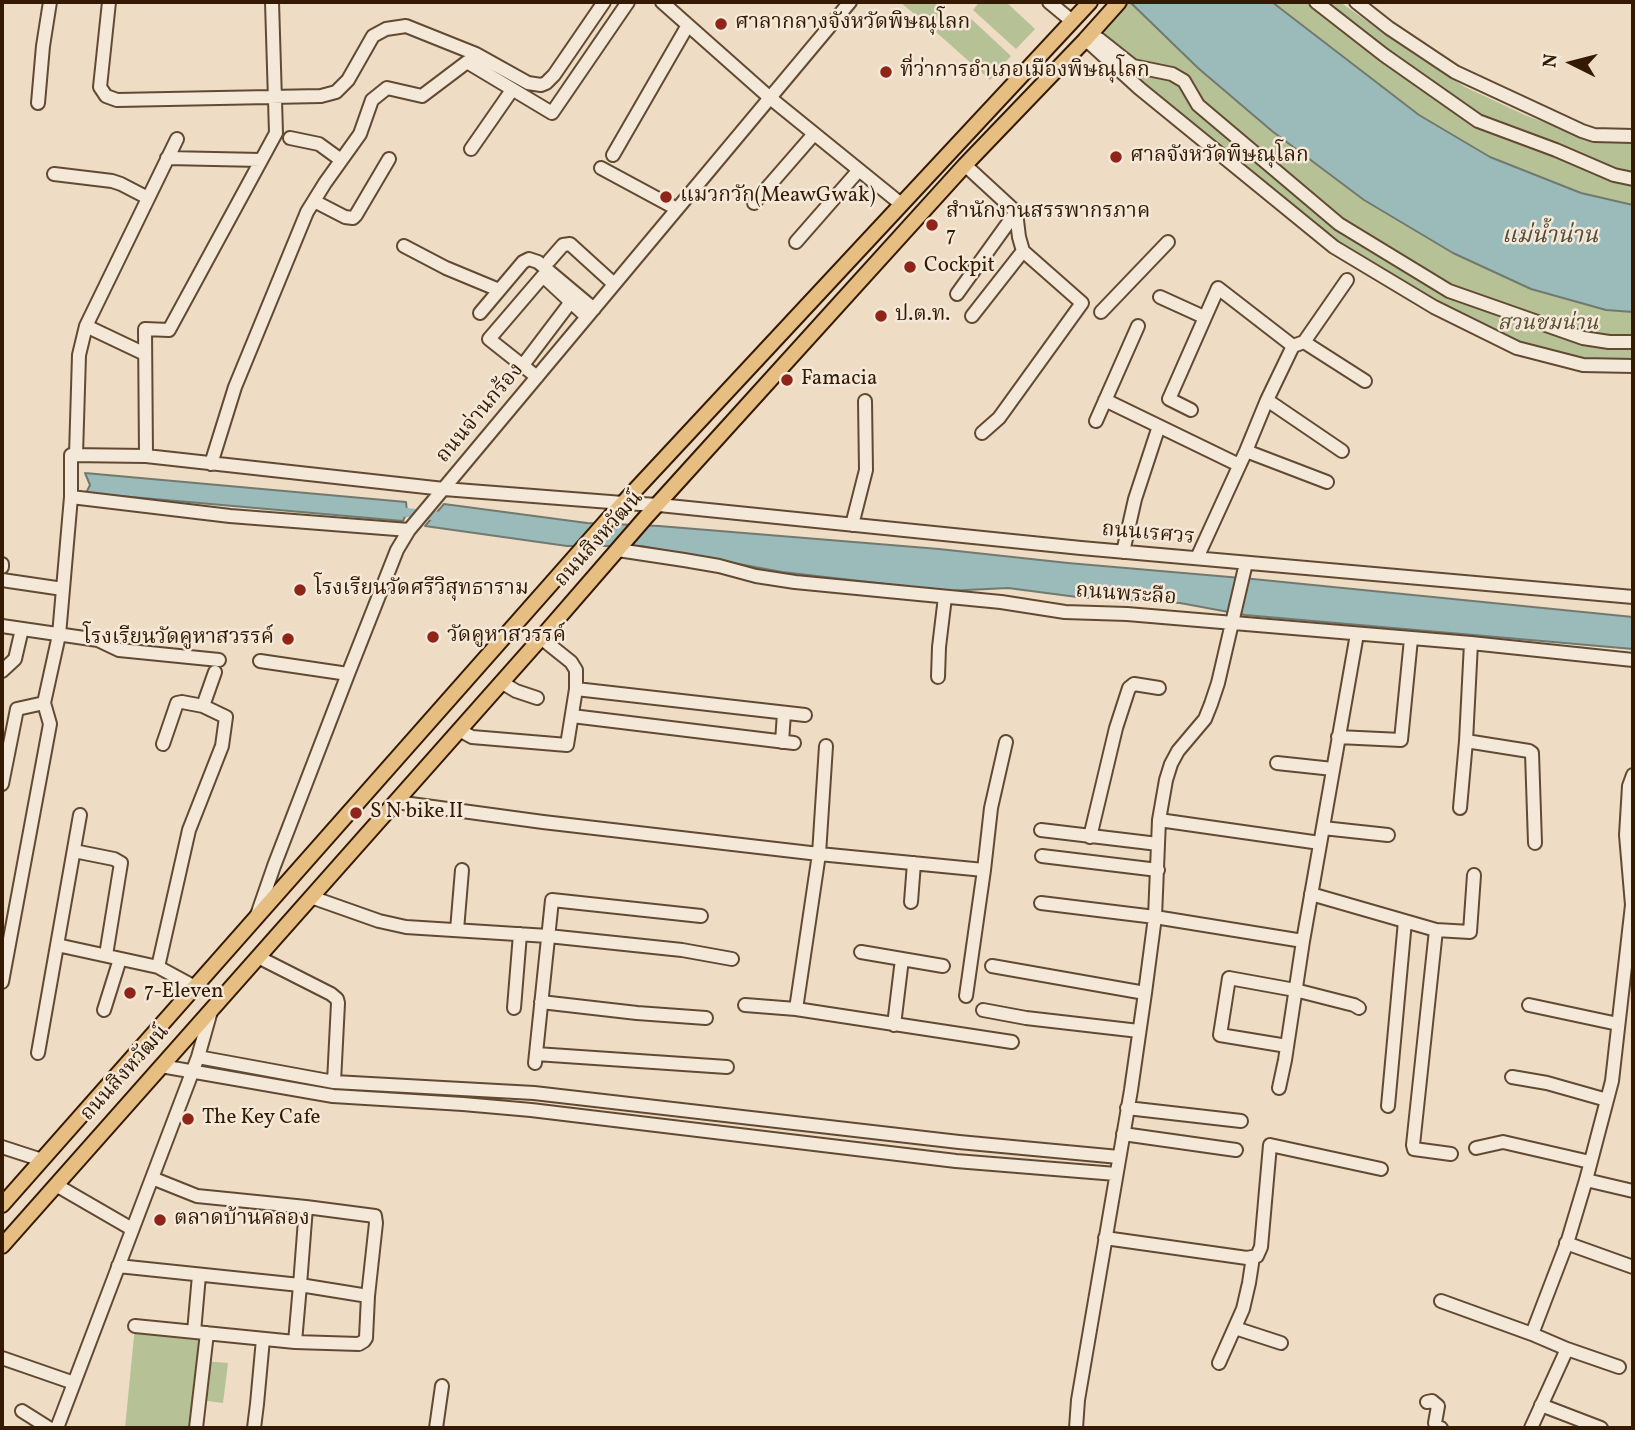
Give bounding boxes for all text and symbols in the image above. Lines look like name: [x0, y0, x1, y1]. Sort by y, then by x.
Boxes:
place label: ศาลากลางจังหวัดพิษณุโลก: [735, 11, 970, 37]
marker: ศาลากลางจังหวัดพิษณุโลก: [713, 16, 729, 32]
north arrow: [1537, 28, 1607, 98]
text: N: [1537, 53, 1565, 69]
place label: ที่ว่าการอำเภอเมืองพิษณุโลก: [900, 59, 1150, 85]
marker: ที่ว่าการอำเภอเมืองพิษณุโลก: [878, 64, 894, 80]
place label: ศาลจังหวัดพิษณุโลก: [1130, 144, 1309, 170]
marker: ศาลจังหวัดพิษณุโลก: [1108, 149, 1124, 165]
place label: แมวกวัก(MeawGwak): [680, 184, 876, 210]
marker: แมวกวัก(MeawGwak): [658, 189, 674, 205]
place label: สำนักงานสรรพากรภาค 7: [946, 200, 1150, 250]
marker: สำนักงานสรรพากรภาค 7: [924, 217, 940, 233]
water label: แม่น้ำน่าน: [1502, 224, 1598, 252]
place label: Cockpit: [924, 254, 995, 280]
marker: Cockpit: [902, 259, 918, 275]
place label: ป.ต.ท.: [895, 303, 950, 329]
marker: ป.ต.ท.: [873, 308, 889, 324]
park label: สวนชมน่าน: [1498, 312, 1598, 338]
street label: ถนนจ่านกร้อง: [432, 359, 530, 469]
place label: Famacia: [801, 367, 877, 393]
marker: Famacia: [779, 372, 795, 388]
street label: ถนนสิงหวัฒน์: [550, 487, 650, 593]
street label: ถนนเรศวร: [1101, 518, 1195, 552]
place label: โรงเรียนวัดศรีวิสุทธาราม: [314, 577, 529, 603]
street label: ถนนพระลือ: [1075, 580, 1177, 612]
marker: โรงเรียนวัดศรีวิสุทธาราม: [292, 582, 308, 598]
place label: วัดคูหาสวรรค์: [447, 624, 566, 650]
place label: โรงเรียนวัดคูหาสวรรค์: [83, 626, 274, 652]
marker: วัดคูหาสวรรค์: [425, 629, 441, 645]
marker: โรงเรียนวัดคูหาสวรรค์: [280, 631, 296, 647]
place label: S N bike II: [370, 800, 464, 826]
marker: S N bike II: [348, 805, 364, 821]
place label: 7-Eleven: [144, 980, 224, 1006]
marker: 7-Eleven: [122, 985, 138, 1001]
street label: ถนนสิงหวัฒน์: [76, 1021, 176, 1127]
place label: The Key Cafe: [202, 1106, 321, 1132]
marker: The Key Cafe: [180, 1111, 196, 1127]
place label: ตลาดบ้านคลอง: [174, 1207, 310, 1233]
marker: ตลาดบ้านคลอง: [152, 1212, 168, 1228]

